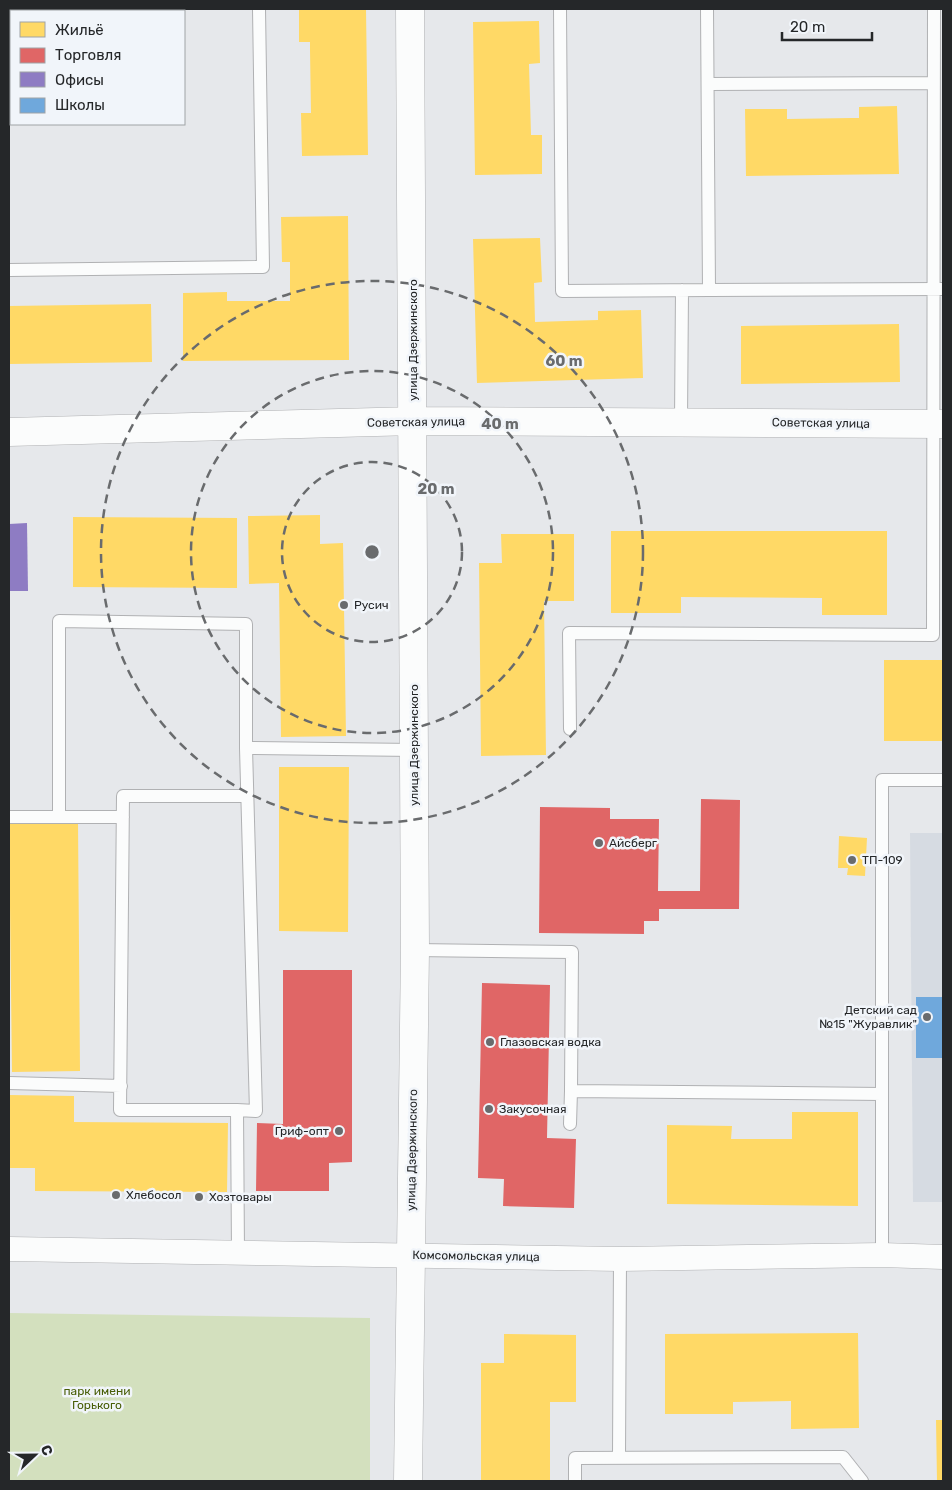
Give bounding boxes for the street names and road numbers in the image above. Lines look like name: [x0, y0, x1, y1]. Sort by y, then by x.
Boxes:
street label: улица Дзержинского: [406, 279, 420, 401]
street label: Советская улица: [367, 414, 465, 430]
street label: Советская улица: [772, 415, 870, 431]
street label: улица Дзержинского: [407, 684, 421, 806]
street label: улица Дзержинского: [404, 1089, 420, 1211]
street label: Комсомольская улица: [412, 1248, 540, 1264]

